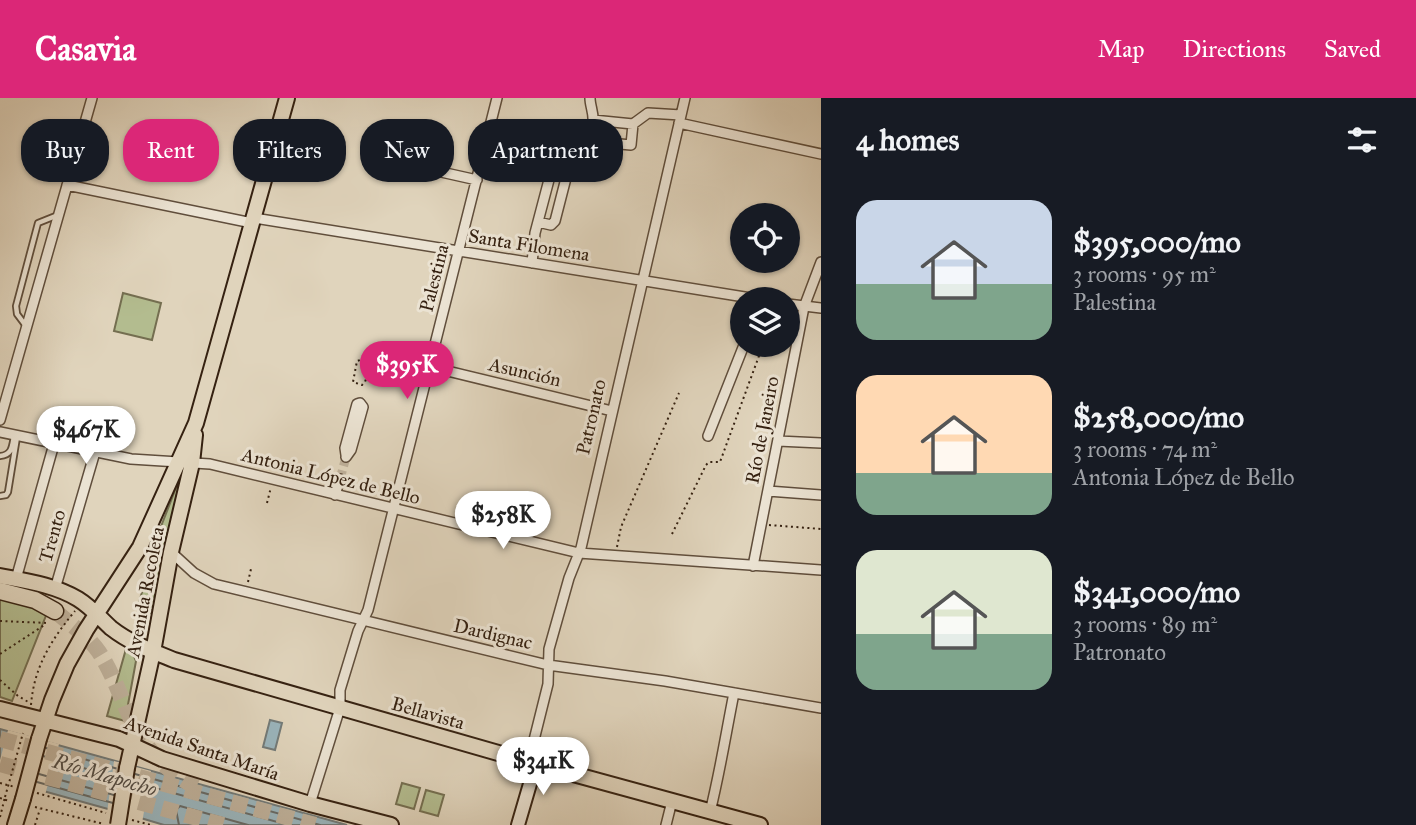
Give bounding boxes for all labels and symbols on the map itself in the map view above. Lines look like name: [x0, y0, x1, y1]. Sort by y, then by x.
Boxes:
street label: Santa Filomena: [467, 224, 592, 266]
street label: Palestina: [415, 241, 454, 314]
pin: $395K: [358, 342, 456, 401]
street label: Asunción: [486, 352, 563, 391]
street label: Río de Janeiro: [740, 374, 785, 486]
street label: Patronato: [571, 377, 611, 457]
pin: $467K: [37, 406, 135, 466]
street label: Antonia López de Bello: [238, 442, 423, 509]
pin: $258K: [454, 491, 552, 551]
street label: Trento: [33, 507, 71, 565]
street label: Avenida Recoleta: [121, 524, 169, 660]
street label: Dardignac: [451, 614, 535, 655]
street label: Bellavista: [389, 692, 468, 735]
street label: Avenida Santa María: [121, 710, 283, 786]
pin: $341K: [494, 738, 592, 797]
water label: Río Mapocho: [49, 748, 160, 802]

